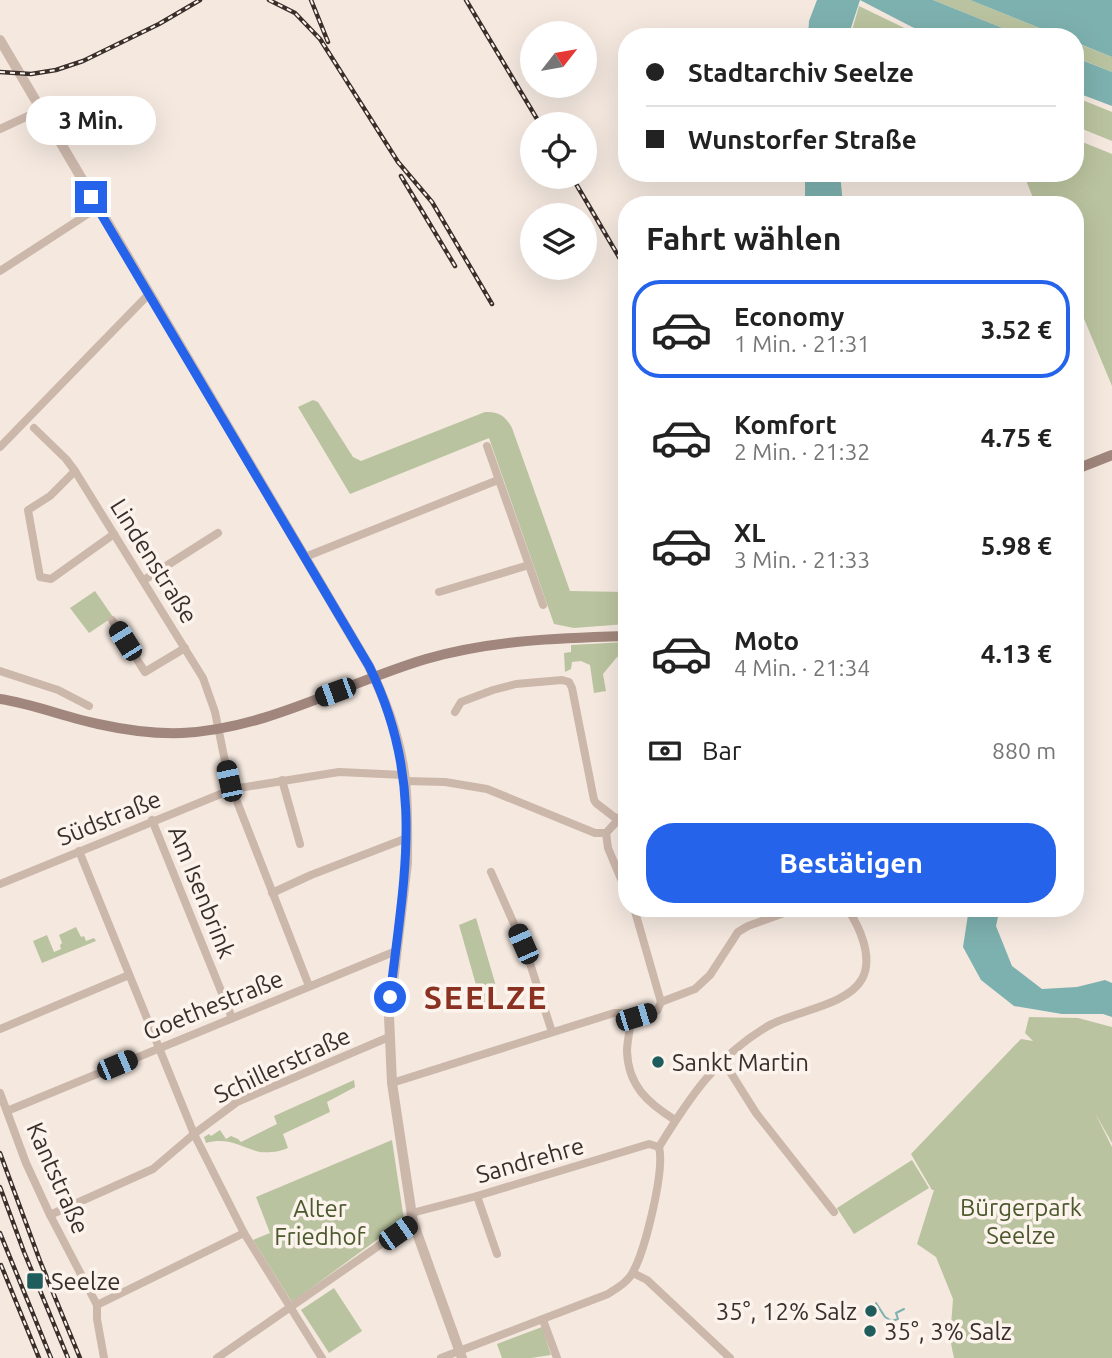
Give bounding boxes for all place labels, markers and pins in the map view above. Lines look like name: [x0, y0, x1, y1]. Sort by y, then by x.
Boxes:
place label: Sankt Martin: [672, 1049, 809, 1076]
marker: Sankt Martin: [650, 1054, 666, 1070]
place label: Seelze: [51, 1268, 120, 1295]
marker: Seelze: [25, 1271, 45, 1291]
place label: 35°, 12% Salz: [716, 1298, 857, 1325]
marker: 35°, 12% Salz: [863, 1303, 879, 1319]
place label: 35°, 3% Salz: [884, 1318, 1012, 1345]
marker: 35°, 3% Salz: [862, 1323, 878, 1339]

